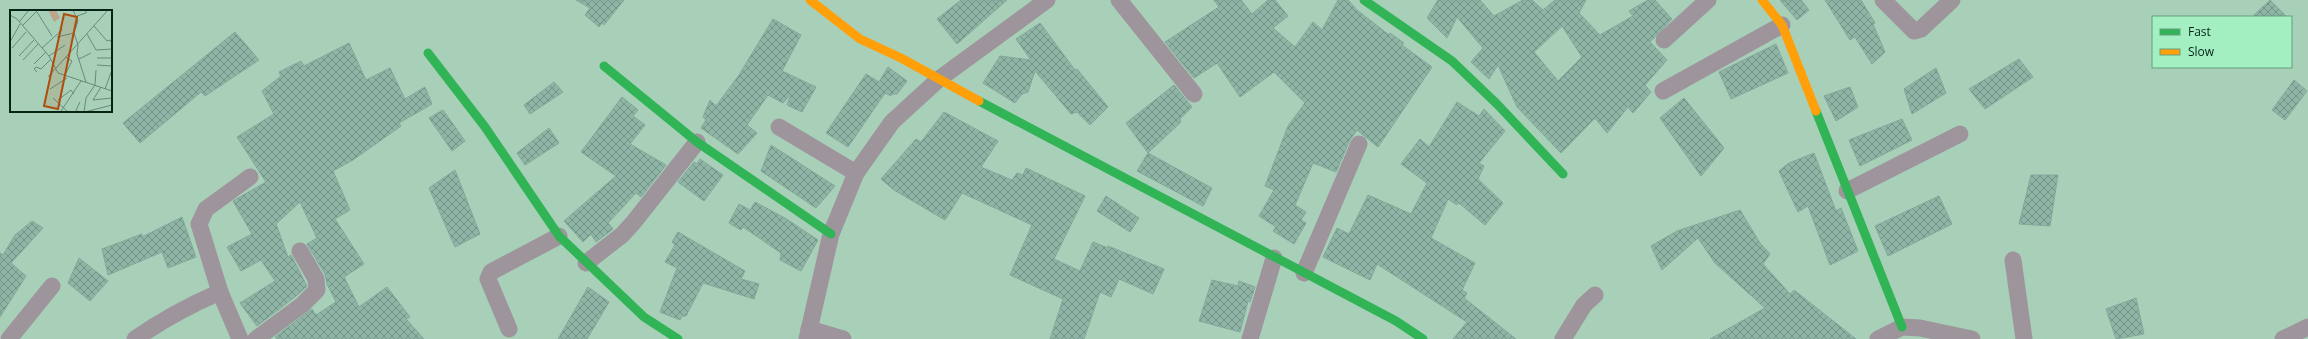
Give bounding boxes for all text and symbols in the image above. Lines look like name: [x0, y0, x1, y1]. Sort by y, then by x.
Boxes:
inset map: [10, 10, 112, 112]
legend: [2152, 16, 2292, 68]
text: Fast: [2188, 23, 2211, 40]
text: Slow: [2188, 43, 2215, 60]

